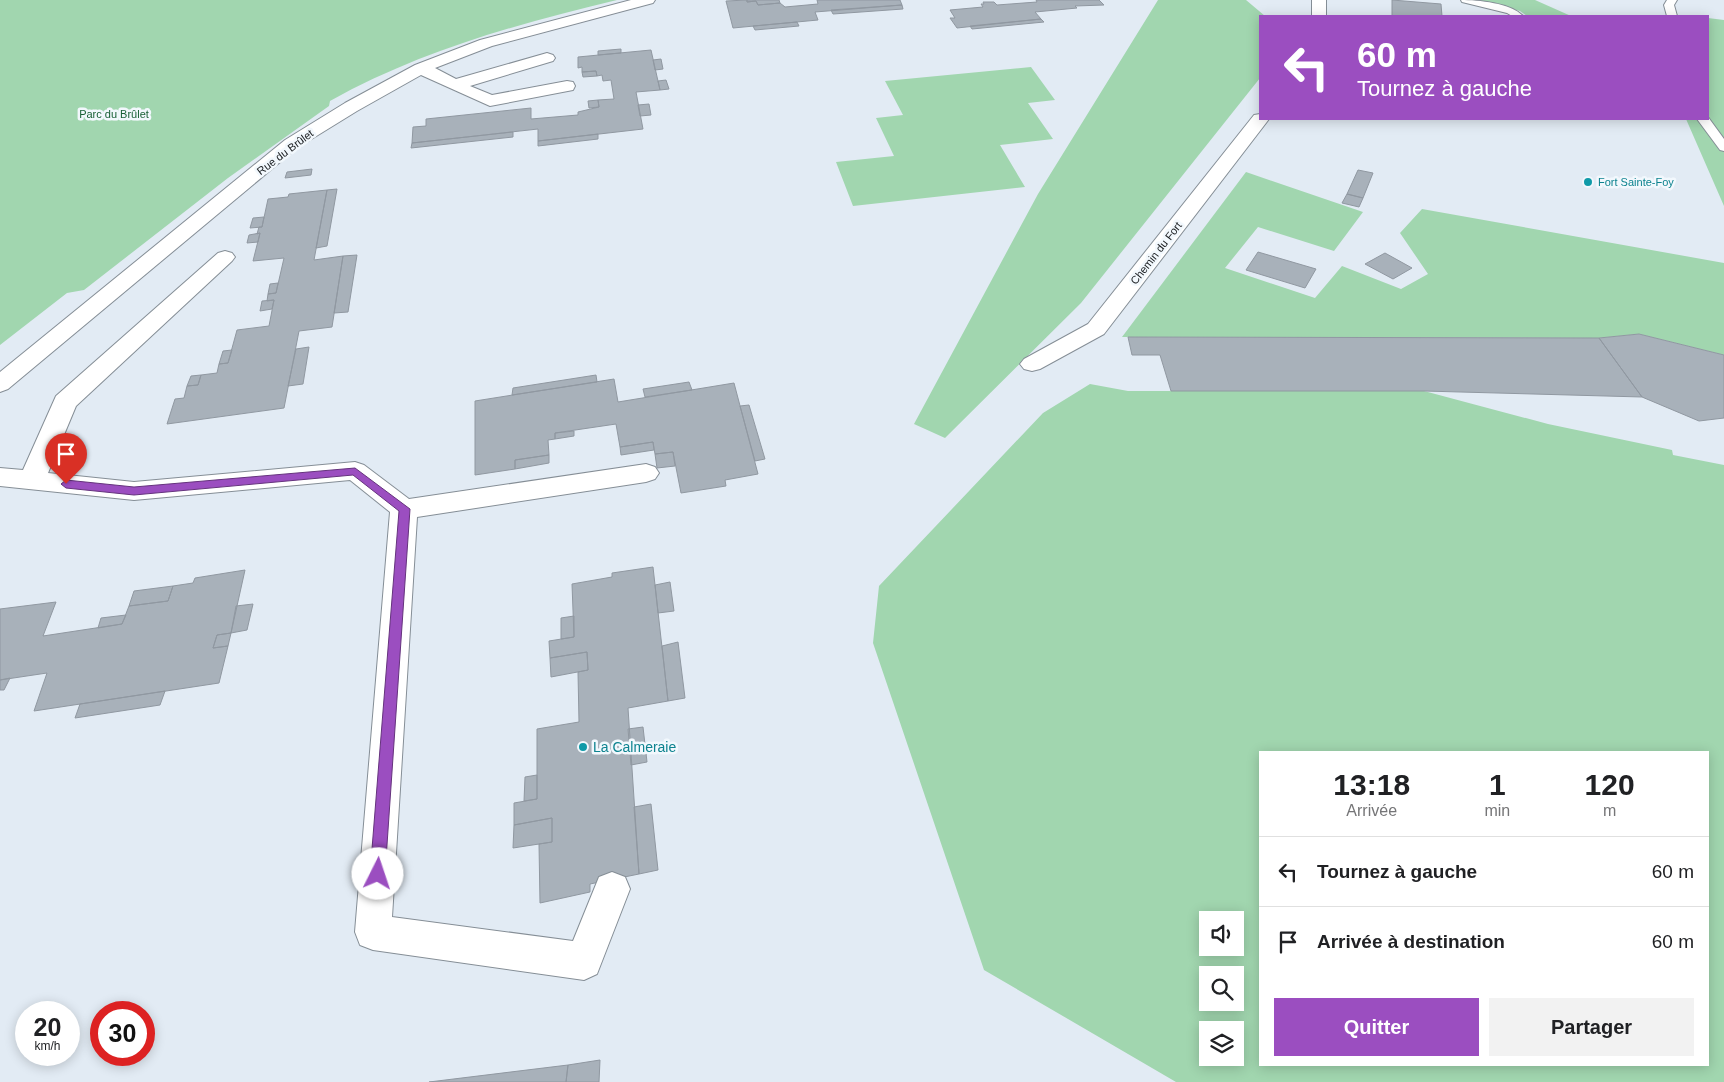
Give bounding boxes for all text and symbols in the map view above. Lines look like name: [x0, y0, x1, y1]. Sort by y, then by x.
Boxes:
icon: left: [1274, 35, 1339, 100]
text: 60 m: [1357, 35, 1437, 74]
text: Tournez à gauche: [1357, 76, 1532, 101]
park label: Parc du Brûlet: [79, 108, 149, 120]
street label: Rue du Brûlet: [255, 127, 315, 177]
marker: Fort Sainte-Foy: [1582, 176, 1594, 188]
place label: Fort Sainte-Foy: [1598, 176, 1674, 188]
street label: Chemin du Fort: [1128, 219, 1184, 287]
pin: [45, 433, 87, 484]
icon: arrive: [52, 440, 80, 468]
place label: La Calmeraie: [593, 739, 676, 755]
marker: La Calmeraie: [577, 741, 589, 753]
text: 13:18: [1333, 768, 1410, 801]
text: 1: [1489, 768, 1506, 801]
text: 120: [1585, 768, 1635, 801]
text: Arrivée: [1346, 802, 1397, 819]
text: min: [1484, 802, 1510, 819]
text: m: [1603, 802, 1616, 819]
position arrow: [351, 847, 403, 899]
icon: left: [1274, 858, 1302, 886]
text: Tournez à gauche: [1317, 861, 1477, 882]
text: 60 m: [1652, 861, 1694, 882]
map controls: [1199, 911, 1244, 1066]
button: sound: [1199, 911, 1244, 956]
icon: arrive: [1274, 928, 1302, 956]
text: Arrivée à destination: [1317, 931, 1505, 952]
text: 60 m: [1652, 931, 1694, 952]
button: search: [1199, 966, 1244, 1011]
button: Quitter: [1274, 998, 1479, 1056]
button: Partager: [1489, 998, 1694, 1056]
speed limit sign: 30: [90, 1001, 155, 1066]
text: 20: [34, 1013, 61, 1041]
button: layers: [1199, 1021, 1244, 1066]
text: km/h: [34, 1039, 61, 1053]

